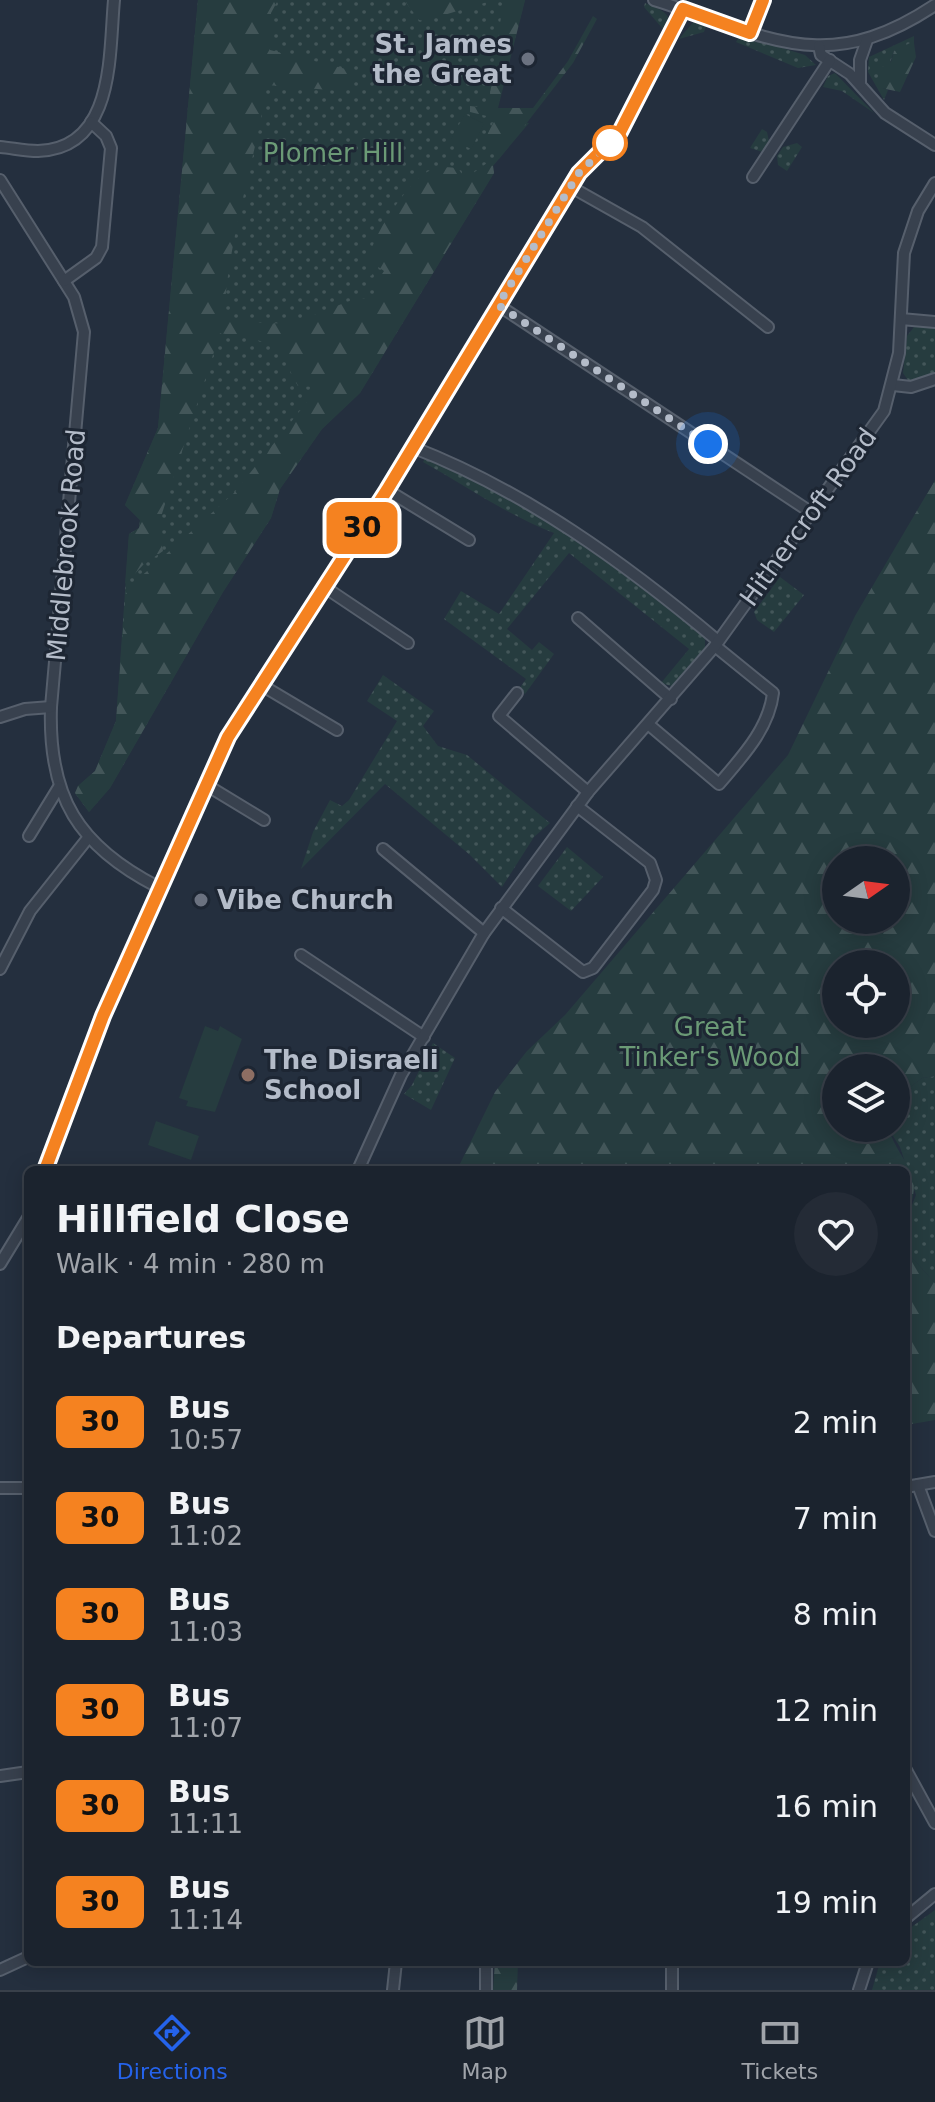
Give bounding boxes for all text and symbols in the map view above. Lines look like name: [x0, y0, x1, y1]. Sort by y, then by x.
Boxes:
place label: St. James the Great: [373, 29, 512, 89]
marker: St. James the Great: [519, 50, 537, 68]
unlabelled marker: [593, 126, 627, 160]
park label: Plomer Hill: [263, 138, 403, 168]
street label: Hithercroft Road: [733, 422, 883, 612]
your location: [688, 424, 728, 464]
street label: Middlebrook Road: [41, 428, 91, 662]
line badge: 30: [326, 502, 398, 554]
text: 30: [343, 511, 381, 544]
north arrow: [822, 846, 910, 934]
map controls: [822, 846, 910, 1142]
place label: Vibe Church: [217, 885, 394, 915]
marker: Vibe Church: [192, 891, 210, 909]
button: locate: [822, 950, 910, 1038]
park label: Great Tinker's Wood: [618, 1012, 801, 1072]
place label: The Disraeli School: [264, 1045, 439, 1105]
button: layers: [822, 1054, 910, 1142]
marker: The Disraeli School: [239, 1066, 257, 1084]
button: heart: [794, 1192, 878, 1276]
text: Hillfield Close: [56, 1197, 350, 1241]
text: Walk · 4 min · 280 m: [56, 1249, 325, 1279]
text: Departures: [56, 1320, 246, 1355]
text: Bus: [168, 1390, 230, 1425]
text: 30: [81, 1405, 119, 1438]
text: 2 min: [793, 1405, 878, 1440]
text: 10:57: [168, 1425, 243, 1455]
text: Bus: [168, 1486, 230, 1521]
text: 30: [81, 1501, 119, 1534]
text: 7 min: [793, 1501, 878, 1536]
text: 11:02: [168, 1521, 243, 1551]
text: Bus: [168, 1582, 230, 1617]
text: 30: [81, 1597, 119, 1630]
text: 8 min: [793, 1597, 878, 1632]
text: 11:03: [168, 1617, 243, 1647]
text: Bus: [168, 1678, 230, 1713]
text: 30: [81, 1693, 119, 1726]
text: 12 min: [774, 1693, 878, 1728]
text: 11:07: [168, 1713, 243, 1743]
text: Bus: [168, 1774, 230, 1809]
text: 30: [81, 1789, 119, 1822]
text: 16 min: [774, 1789, 878, 1824]
text: 11:11: [168, 1809, 243, 1839]
text: Bus: [168, 1870, 230, 1905]
text: 30: [81, 1885, 119, 1918]
text: 19 min: [774, 1885, 878, 1920]
text: 11:14: [168, 1905, 243, 1935]
tab: Directions: [117, 2011, 228, 2084]
tab: Map: [461, 2011, 508, 2084]
tab: Tickets: [742, 2011, 818, 2084]

